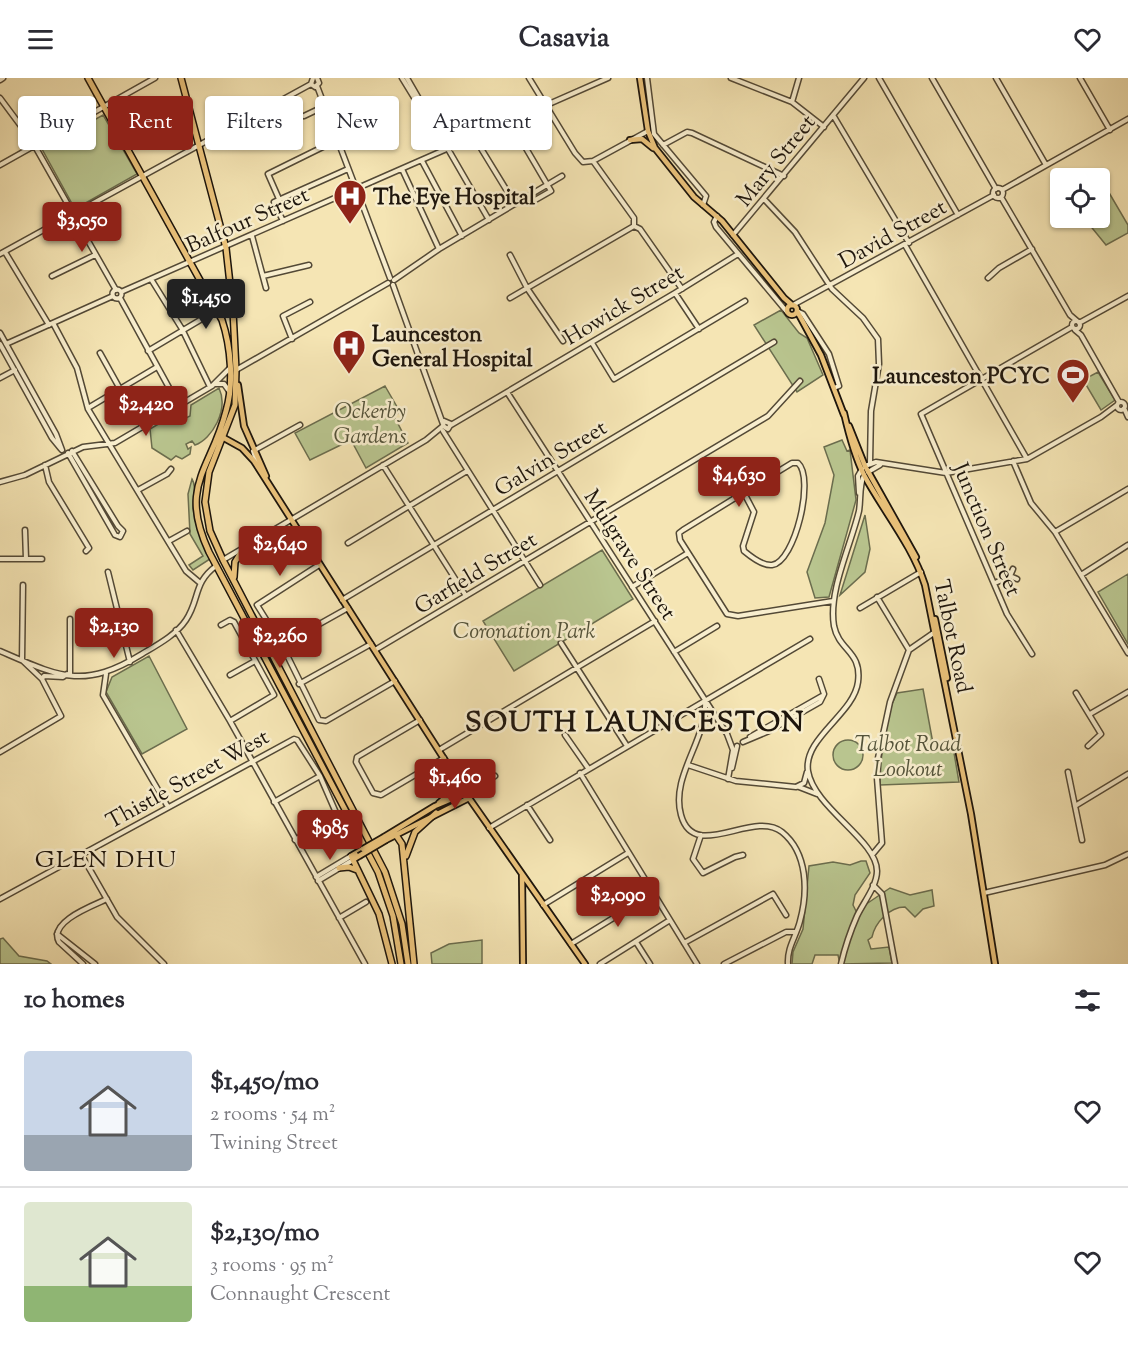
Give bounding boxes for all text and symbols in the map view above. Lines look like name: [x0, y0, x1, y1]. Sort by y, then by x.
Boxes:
text: Casavia: [519, 20, 609, 59]
icon: menu: [24, 23, 57, 56]
icon: heart: [1071, 23, 1104, 56]
chip: Buy: [18, 96, 96, 150]
chip: Rent: [108, 96, 193, 150]
chip: Filters: [205, 96, 303, 150]
chip: New: [315, 96, 399, 150]
chip: Apartment: [411, 96, 552, 150]
street label: Mary Street: [730, 108, 825, 215]
map controls: [1050, 168, 1110, 228]
button: locate: [1050, 168, 1110, 228]
hospital icon: The Eye Hospital: [332, 178, 368, 225]
street label: Balfour Street: [182, 180, 315, 263]
place label: The Eye Hospital: [373, 183, 536, 215]
street label: David Street: [834, 193, 954, 278]
pin: $3,050: [33, 202, 131, 253]
text: $3,050: [56, 207, 108, 236]
street label: Howick Street: [559, 258, 691, 355]
pin: $1,450: [157, 279, 255, 330]
text: $1,450: [181, 284, 231, 313]
place label: Launceston General Hospital: [372, 320, 534, 377]
hospital icon: Launceston General Hospital: [331, 328, 367, 375]
sports icon: Launceston PCYC: [1055, 357, 1091, 404]
place label: Launceston PCYC: [872, 362, 1050, 394]
pin: $2,420: [97, 386, 195, 437]
text: $2,420: [118, 391, 174, 420]
park label: Ockerby Gardens: [333, 397, 407, 454]
street label: Galvin Street: [489, 413, 614, 506]
pin: $4,630: [690, 457, 788, 508]
street label: Junction Street: [942, 458, 1028, 602]
text: $4,630: [712, 462, 766, 491]
street label: Mulgrave Street: [574, 484, 683, 628]
street label: Garfield Street: [409, 525, 544, 624]
pin: $2,640: [231, 526, 329, 577]
text: $2,640: [253, 531, 307, 560]
street label: Talbot Road: [923, 577, 979, 696]
pin: $2,130: [65, 608, 163, 659]
text: $2,130: [89, 613, 139, 642]
park label: Coronation Park: [453, 617, 595, 649]
pin: $2,260: [231, 618, 329, 669]
text: $2,260: [253, 623, 307, 652]
district label: SOUTH LAUNCESTON: [465, 704, 805, 744]
street label: Thistle Street West: [101, 722, 276, 839]
park label: Talbot Road Lookout: [855, 730, 961, 787]
pin: $1,460: [406, 759, 504, 810]
text: $1,460: [429, 764, 481, 793]
pin: $985: [294, 810, 366, 861]
text: $985: [311, 815, 349, 844]
district label: GLEN DHU: [35, 844, 177, 878]
pin: $2,090: [569, 877, 667, 928]
text: $2,090: [590, 882, 646, 911]
text: 10 homes: [24, 982, 125, 1019]
icon: filters: [1071, 984, 1104, 1017]
text: $1,450/mo: [210, 1064, 319, 1101]
icon: home: [72, 1075, 144, 1147]
icon: heart: [1071, 1095, 1104, 1128]
text: 2 rooms · 54 m²: [210, 1101, 335, 1130]
text: Twining Street: [210, 1130, 338, 1159]
text: $2,130/mo: [210, 1215, 319, 1252]
icon: home: [72, 1226, 144, 1298]
icon: heart: [1071, 1246, 1104, 1279]
text: 3 rooms · 95 m²: [210, 1252, 334, 1281]
text: Connaught Crescent: [210, 1281, 390, 1310]

